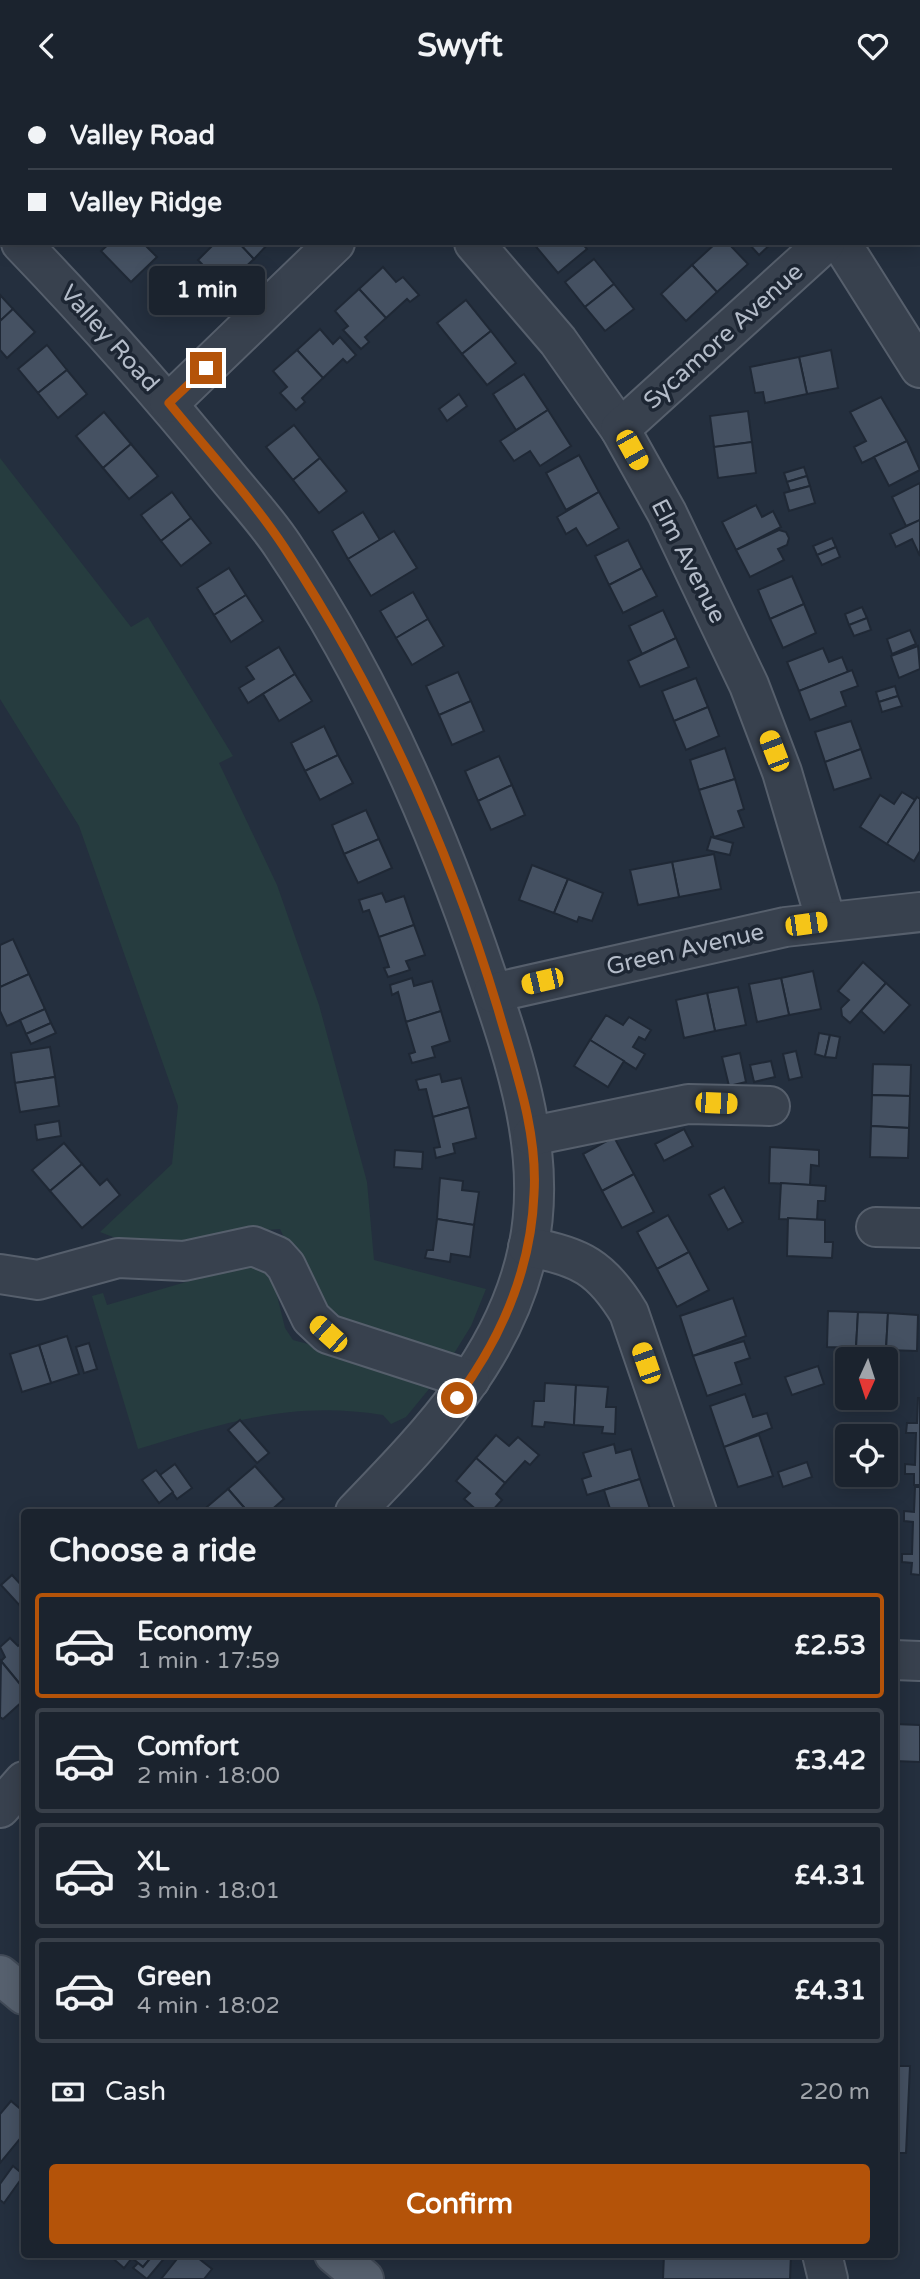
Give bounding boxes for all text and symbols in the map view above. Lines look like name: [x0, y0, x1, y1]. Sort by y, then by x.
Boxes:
icon: back: [28, 27, 66, 65]
text: Swyft: [417, 27, 503, 65]
icon: heart: [854, 27, 892, 65]
text: Valley Road: [70, 120, 215, 151]
text: Valley Ridge: [70, 187, 222, 218]
street label: Sycamore Avenue: [638, 257, 809, 415]
callout: 1 min: [148, 267, 264, 315]
text: 1 min: [176, 276, 238, 304]
street label: Valley Road: [54, 279, 165, 398]
route end: [190, 352, 222, 384]
car: [613, 427, 652, 473]
street label: Elm Avenue: [645, 494, 732, 628]
car: [757, 728, 792, 774]
car: [784, 911, 829, 937]
street label: Green Avenue: [603, 917, 767, 982]
car: [520, 966, 565, 996]
car: [695, 1092, 738, 1114]
car: [306, 1312, 351, 1356]
car: [630, 1340, 663, 1386]
north arrow: [835, 1347, 898, 1411]
map controls: [835, 1347, 898, 1487]
route start: [441, 1382, 473, 1414]
button: locate: [835, 1424, 898, 1487]
text: Choose a ride: [49, 1532, 256, 1570]
icon: car: [53, 1614, 116, 1677]
text: Economy: [137, 1616, 252, 1647]
text: £2.53: [795, 1630, 866, 1661]
text: 1 min · 17:59: [137, 1647, 280, 1675]
icon: car: [53, 1729, 116, 1792]
text: Comfort: [137, 1731, 239, 1762]
text: £3.42: [795, 1745, 866, 1776]
text: 2 min · 18:00: [137, 1762, 280, 1790]
icon: car: [53, 1844, 116, 1907]
text: XL: [137, 1846, 169, 1877]
text: £4.31: [795, 1860, 866, 1891]
text: 3 min · 18:01: [137, 1877, 280, 1905]
icon: car: [53, 1959, 116, 2022]
text: Green: [137, 1961, 212, 1992]
text: £4.31: [795, 1975, 866, 2006]
text: 4 min · 18:02: [137, 1992, 280, 2020]
icon: cash: [49, 2073, 87, 2111]
text: Cash: [105, 2076, 166, 2107]
text: 220 m: [800, 2078, 870, 2106]
button: Confirm: [49, 2164, 870, 2244]

